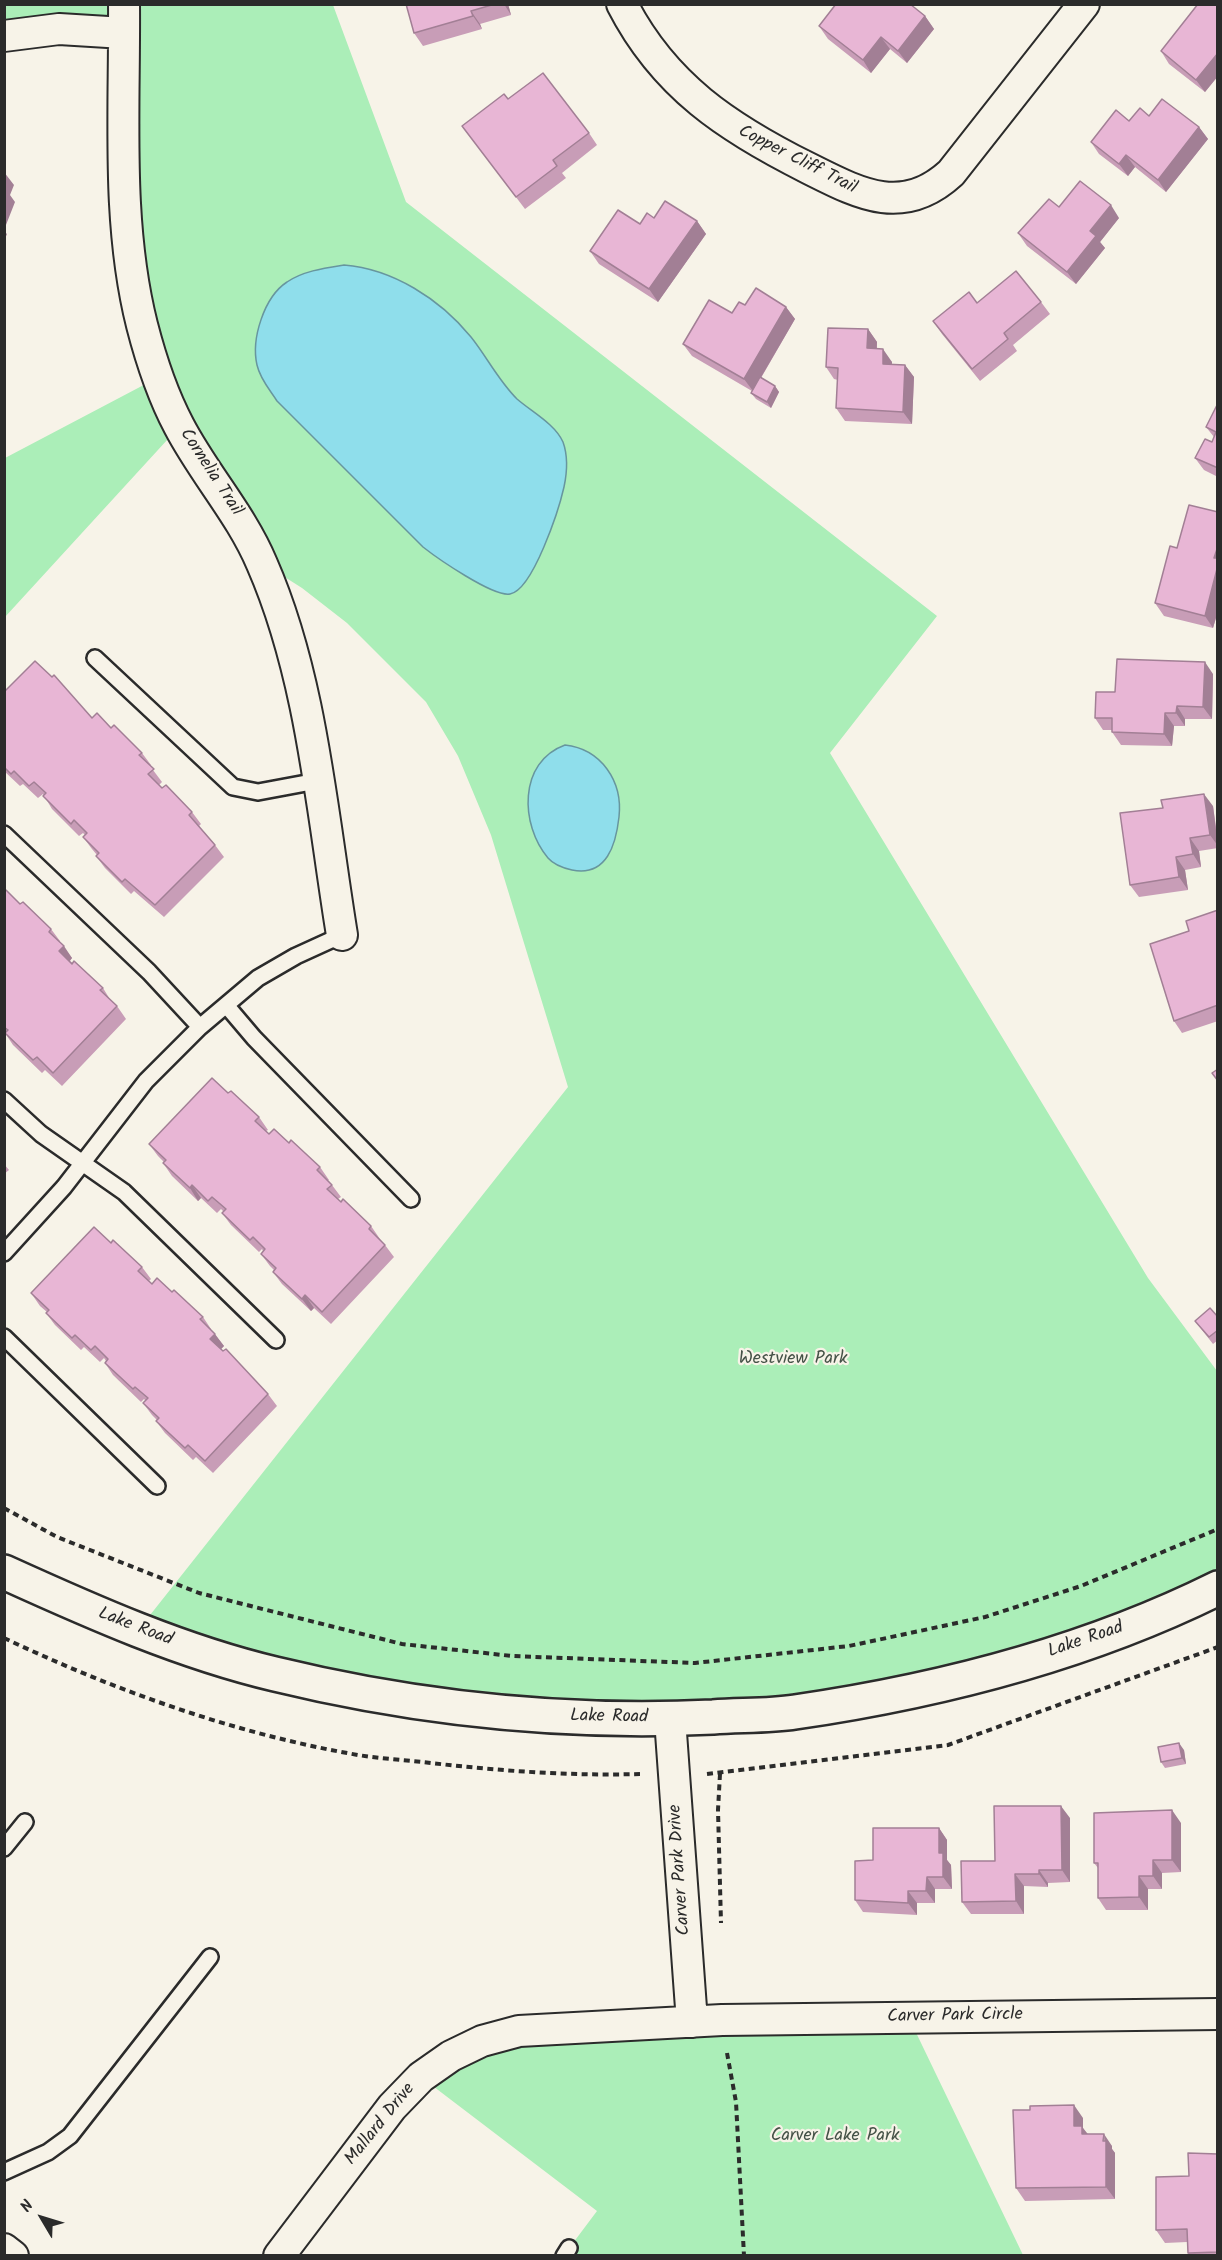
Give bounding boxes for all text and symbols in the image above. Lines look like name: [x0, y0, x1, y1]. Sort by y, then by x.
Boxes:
street label: Copper Cliff Trail: [734, 122, 860, 200]
street label: Cornelia Trail: [174, 425, 246, 521]
park label: Westview Park: [739, 1349, 847, 1371]
street label: Lake Road: [95, 1604, 175, 1652]
street label: Lake Road: [1046, 1618, 1126, 1664]
street label: Lake Road: [570, 1707, 648, 1729]
street label: Carver Park Drive: [666, 1804, 696, 1936]
street label: Carver Park Circle: [887, 2005, 1023, 2029]
street label: Mallard Drive: [341, 2079, 421, 2171]
park label: Carver Lake Park: [771, 2126, 899, 2148]
north arrow: [12, 2188, 72, 2248]
text: N: [14, 2195, 40, 2218]

